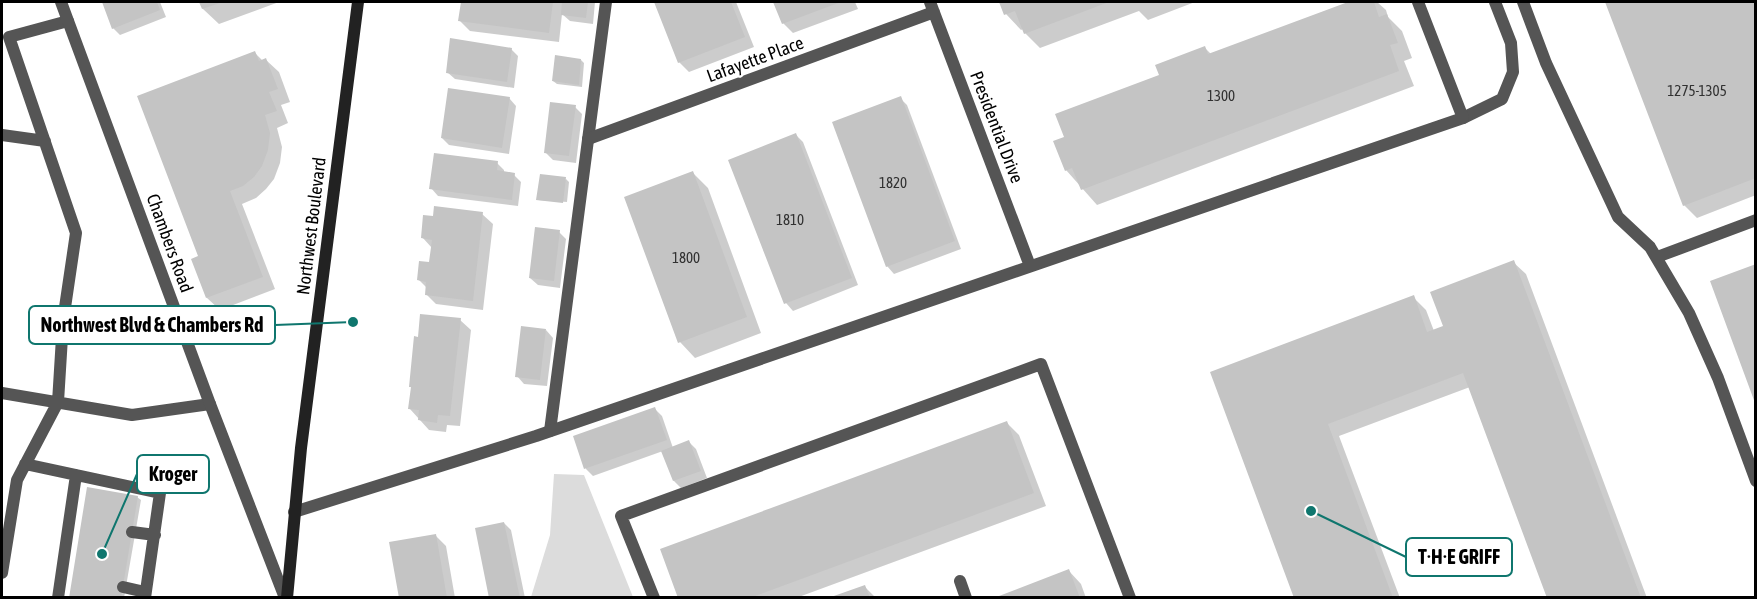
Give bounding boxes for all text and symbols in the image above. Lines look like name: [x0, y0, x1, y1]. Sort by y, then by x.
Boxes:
street label: Lafayette Place: [704, 32, 806, 86]
street label: Presidential Drive: [966, 68, 1028, 186]
house number: 1275-1305: [1667, 82, 1727, 99]
house number: 1300: [1207, 87, 1235, 104]
street label: Northwest Boulevard: [292, 156, 330, 296]
house number: 1820: [879, 174, 907, 191]
street label: Chambers Road: [142, 191, 198, 295]
house number: 1810: [776, 211, 804, 228]
house number: 1800: [672, 249, 700, 266]
callout: Northwest Blvd & Chambers Rd: [29, 306, 275, 344]
text: Northwest Blvd & Chambers Rd: [41, 313, 263, 336]
callout: Kroger: [137, 455, 209, 493]
text: Kroger: [149, 462, 198, 485]
callout: T·H·E GRIFF: [1406, 538, 1512, 576]
text: T·H·E GRIFF: [1418, 545, 1500, 568]

